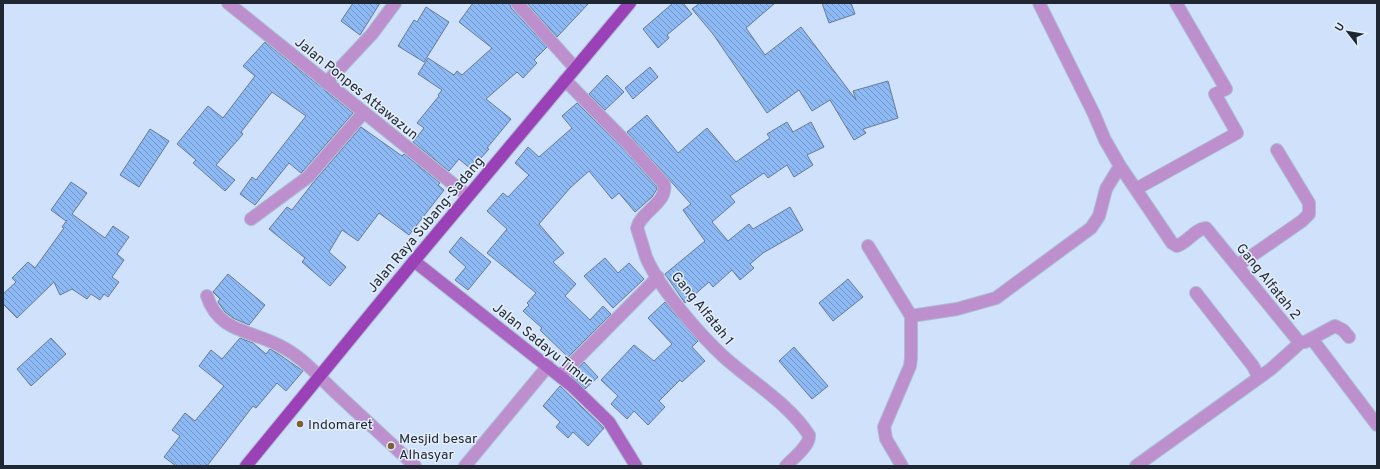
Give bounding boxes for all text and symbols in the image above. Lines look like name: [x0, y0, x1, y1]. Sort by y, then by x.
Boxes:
north arrow: [1328, 12, 1368, 52]
text: U: [1332, 20, 1348, 34]
street label: Jalan Ponpes Attawazun: [291, 34, 421, 144]
street label: Jalan Raya Subang-Sadang: [364, 154, 488, 296]
street label: Gang Alfatah 2: [1232, 240, 1304, 323]
street label: Gang Alfatah 1: [667, 269, 737, 349]
street label: Jalan Sadayu Timur: [489, 300, 596, 391]
place label: Indomaret: [308, 417, 373, 434]
marker: Indomaret: [295, 419, 305, 429]
place label: Mesjid besar Alhasyar: [399, 431, 478, 464]
marker: Mesjid besar Alhasyar: [386, 441, 396, 451]

